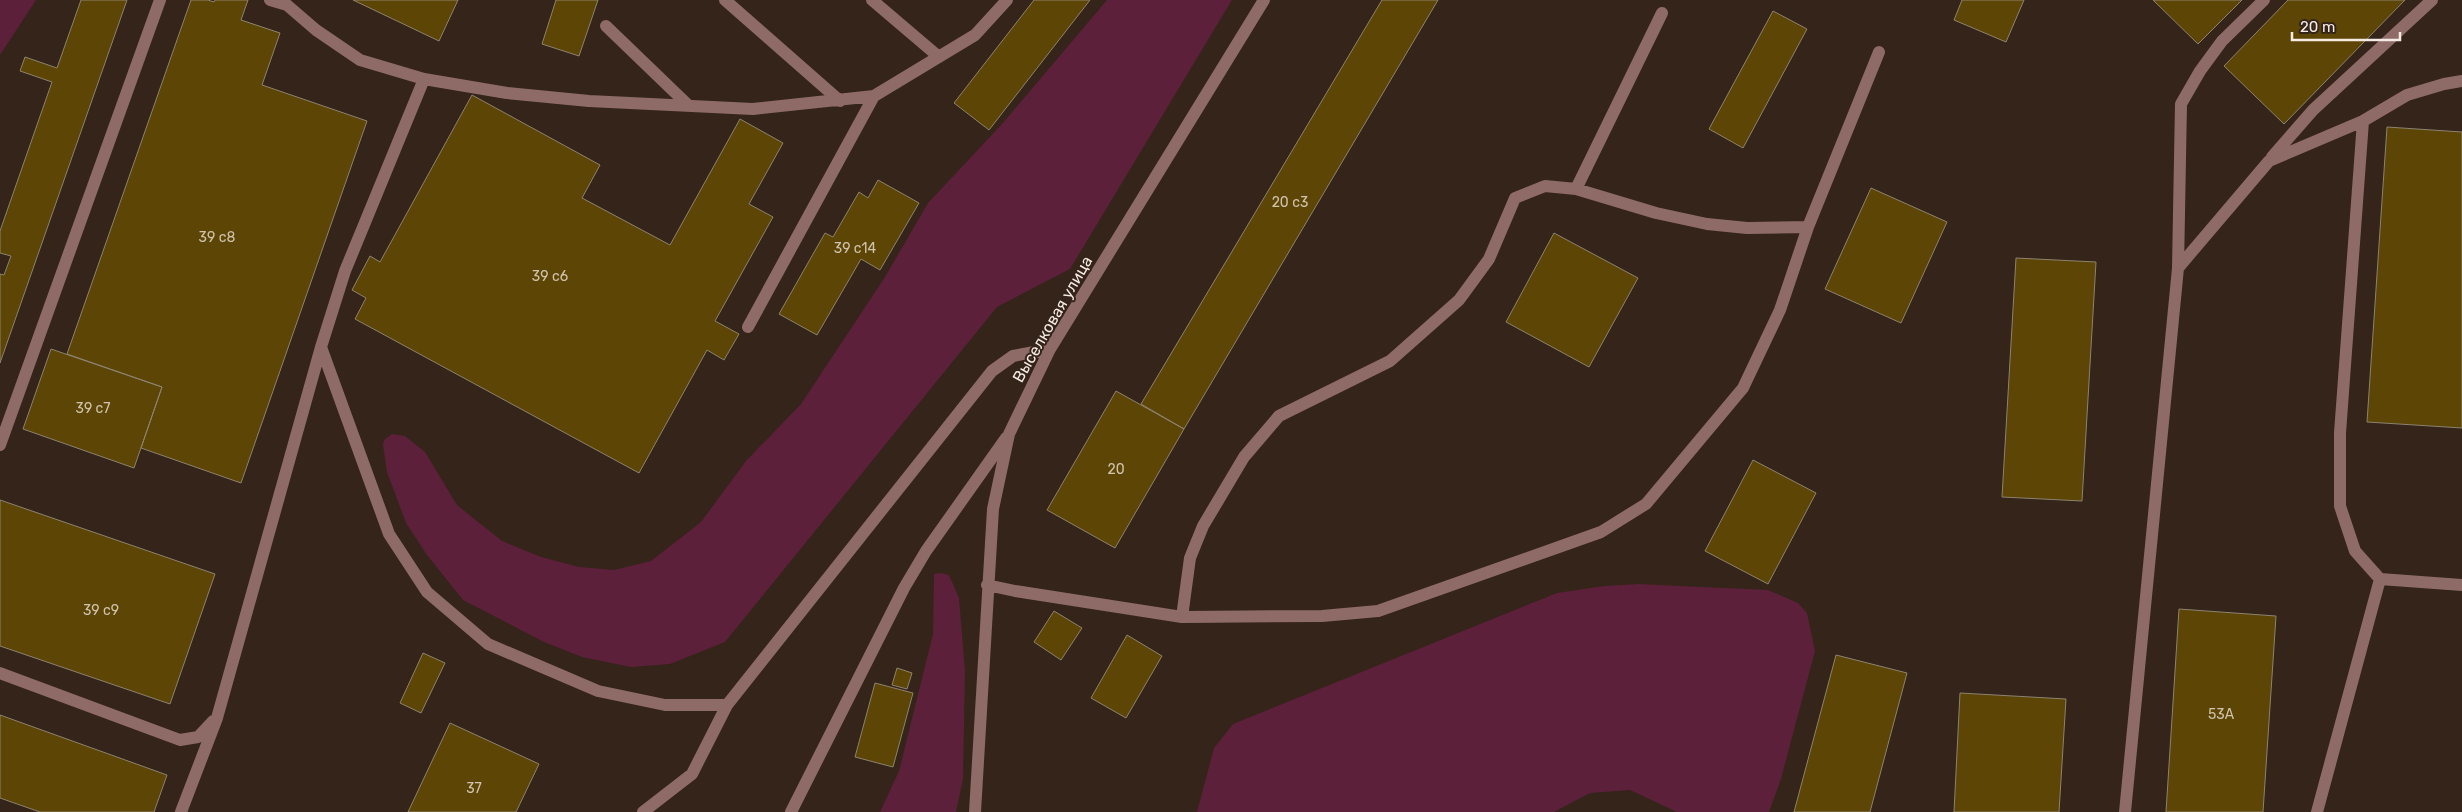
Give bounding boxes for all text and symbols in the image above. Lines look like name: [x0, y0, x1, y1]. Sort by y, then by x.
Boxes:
scale bar: [2292, 10, 2400, 42]
text: 20 m: [2300, 18, 2335, 36]
house number: 20 с3: [1272, 194, 1308, 211]
house number: 39 с8: [199, 229, 235, 246]
house number: 39 с14: [834, 240, 877, 257]
street label: Выселковая улица: [1008, 253, 1096, 386]
house number: 39 с6: [532, 268, 568, 285]
house number: 39 с7: [75, 400, 111, 417]
house number: 20: [1107, 461, 1125, 478]
house number: 39 с9: [83, 602, 119, 619]
house number: 53А: [2208, 706, 2235, 723]
house number: 37: [466, 780, 482, 797]

